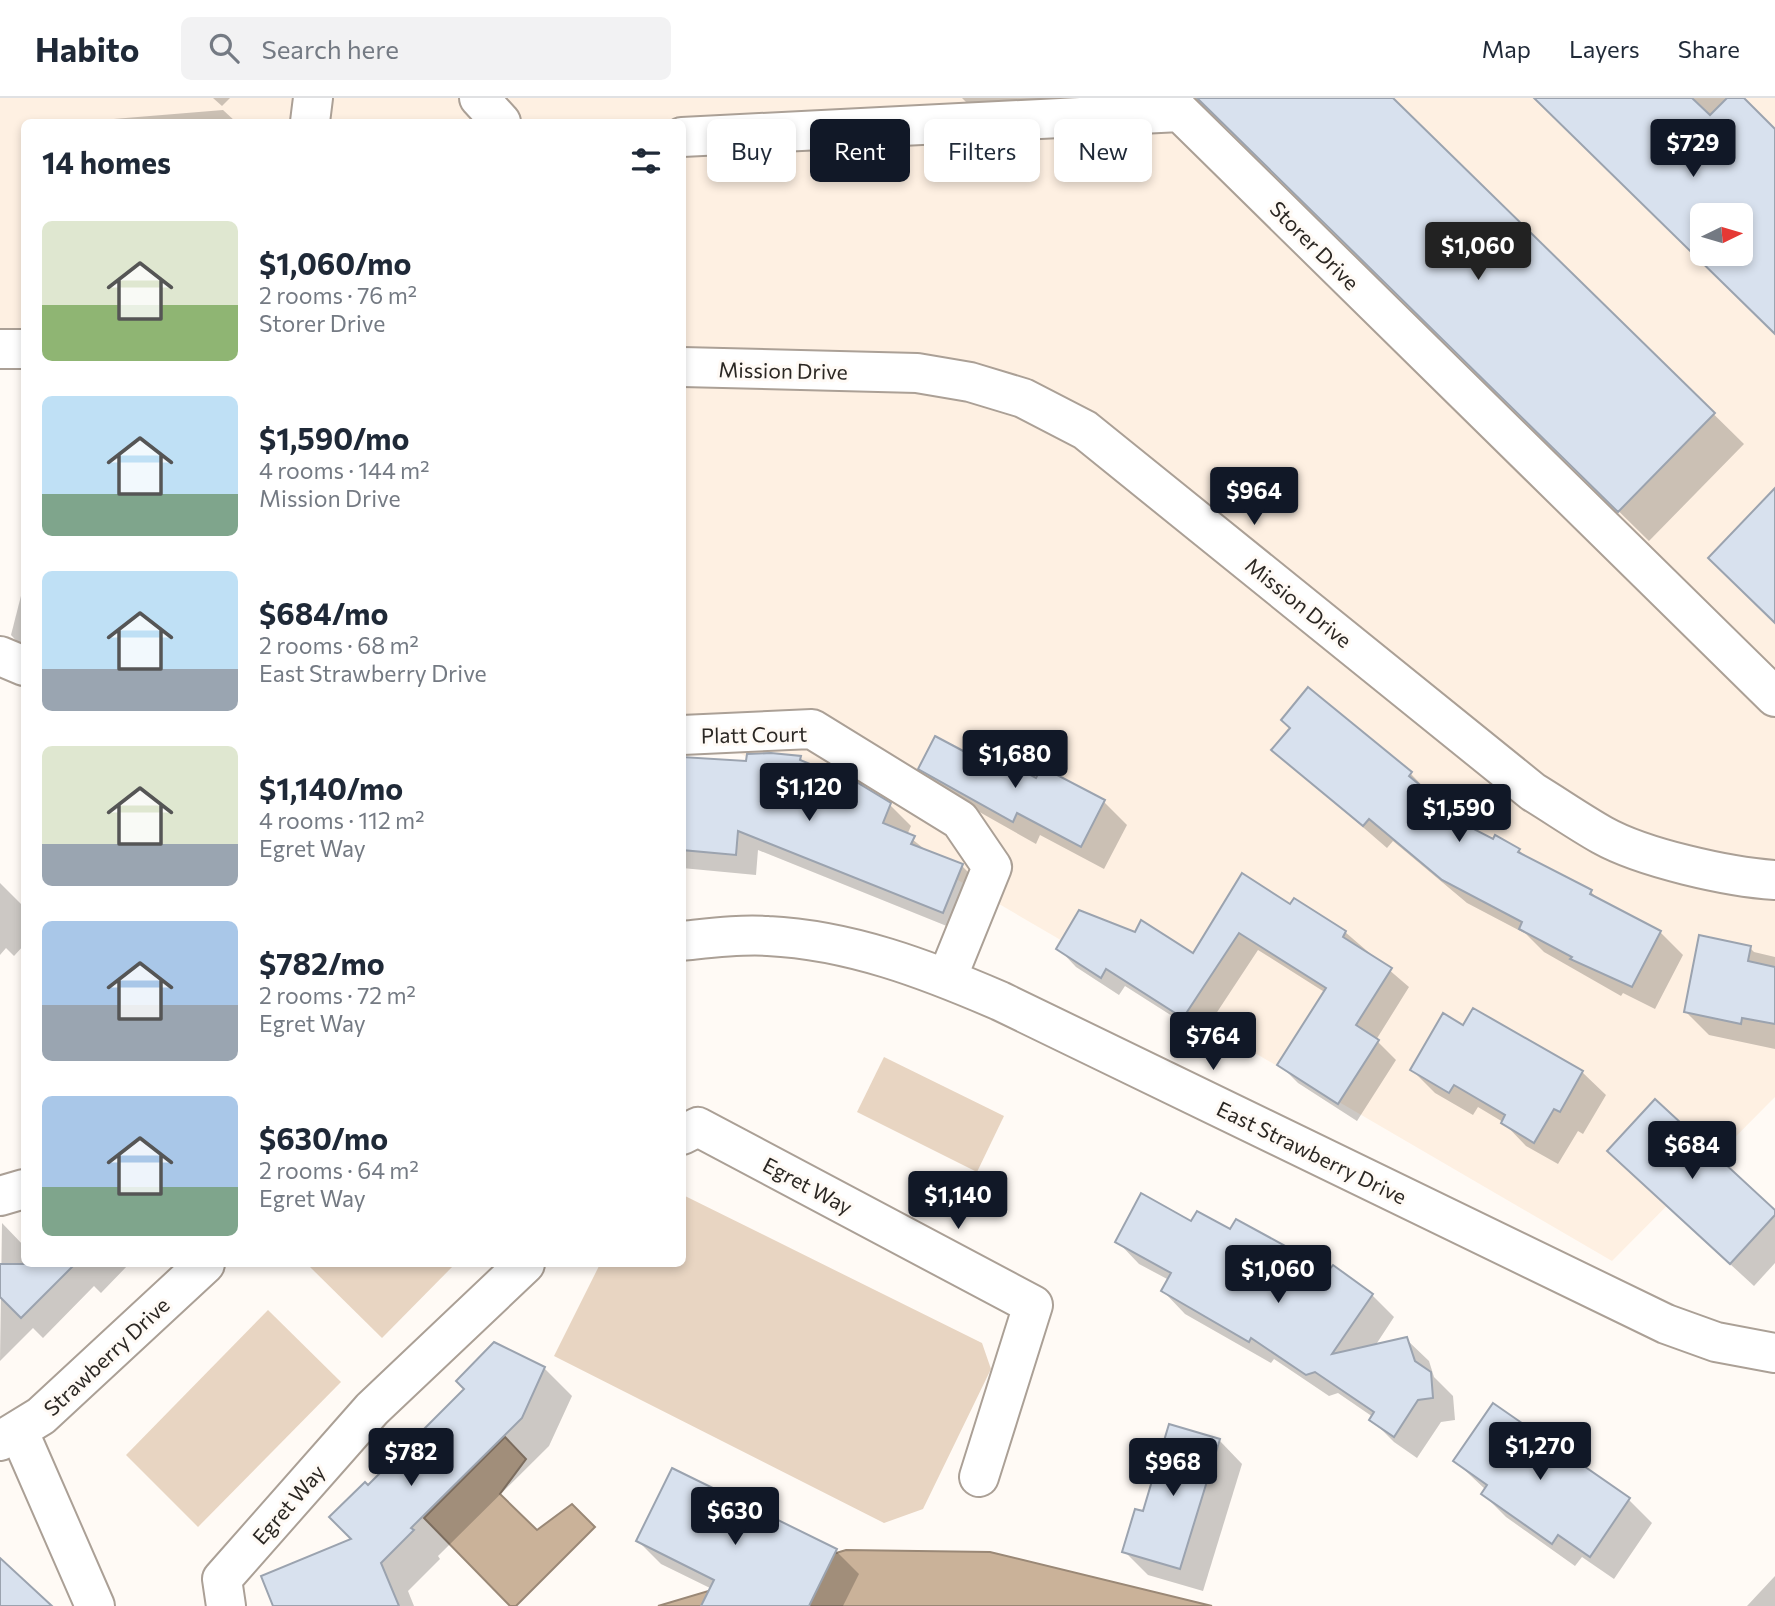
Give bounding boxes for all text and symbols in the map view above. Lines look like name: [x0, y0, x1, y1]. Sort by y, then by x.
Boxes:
search box: [181, 17, 671, 80]
text: Habito: [35, 28, 139, 69]
icon: search: [205, 29, 243, 67]
text: Search here: [261, 33, 399, 64]
text: Map: [1482, 34, 1531, 63]
text: Layers: [1569, 34, 1640, 63]
text: Share: [1678, 34, 1740, 63]
chip: Buy: [707, 119, 796, 182]
chip: Rent: [810, 119, 910, 182]
chip: Filters: [924, 119, 1040, 182]
chip: New: [1054, 119, 1152, 182]
pin: $729: [1652, 120, 1734, 179]
text: $729: [1667, 128, 1720, 156]
icon: filters: [627, 142, 665, 180]
text: 14 homes: [42, 143, 171, 180]
street label: Storer Drive: [1265, 195, 1365, 295]
north arrow: [1690, 203, 1754, 266]
map controls: [1690, 203, 1753, 266]
pin: $1,060: [1421, 222, 1535, 282]
text: $1,060: [1441, 231, 1515, 259]
text: $1,060/mo: [259, 244, 411, 281]
icon: home: [98, 249, 182, 333]
text: 2 rooms · 76 m²: [259, 281, 417, 309]
text: Storer Drive: [259, 309, 385, 337]
street label: Mission Drive: [718, 356, 848, 384]
text: $1,590/mo: [259, 419, 409, 456]
icon: home: [98, 424, 182, 508]
text: 4 rooms · 144 m²: [259, 456, 429, 484]
pin: $964: [1213, 468, 1295, 527]
text: $964: [1226, 476, 1282, 504]
text: Mission Drive: [259, 484, 401, 512]
street label: Mission Drive: [1241, 552, 1357, 652]
text: $684/mo: [259, 594, 388, 631]
icon: home: [98, 599, 182, 683]
text: 2 rooms · 68 m²: [259, 631, 419, 659]
text: East Strawberry Drive: [259, 659, 487, 687]
street label: Platt Court: [701, 721, 807, 747]
pin: $1,680: [958, 730, 1072, 790]
text: $1,680: [979, 739, 1051, 767]
pin: $1,120: [752, 764, 866, 823]
text: $1,140/mo: [259, 769, 403, 806]
text: $1,120: [776, 772, 842, 800]
icon: home: [98, 774, 182, 858]
pin: $1,590: [1402, 784, 1516, 844]
text: $1,590: [1423, 793, 1495, 821]
text: 4 rooms · 112 m²: [259, 806, 424, 834]
text: Egret Way: [259, 834, 366, 862]
text: $782/mo: [259, 944, 385, 981]
icon: home: [98, 949, 182, 1033]
text: 2 rooms · 72 m²: [259, 981, 416, 1009]
text: Egret Way: [259, 1009, 366, 1037]
pin: $764: [1172, 1012, 1254, 1072]
text: $764: [1186, 1021, 1240, 1049]
street label: East Strawberry Drive: [1213, 1095, 1411, 1209]
text: $630/mo: [259, 1119, 388, 1156]
pin: $684: [1651, 1122, 1733, 1181]
icon: home: [98, 1124, 182, 1208]
text: $684: [1664, 1130, 1720, 1158]
street label: Egret Way: [759, 1151, 857, 1219]
text: 2 rooms · 64 m²: [259, 1156, 419, 1184]
pin: $1,140: [901, 1172, 1015, 1231]
text: $1,140: [924, 1180, 992, 1208]
text: Egret Way: [259, 1184, 366, 1212]
pin: $1,060: [1221, 1246, 1335, 1305]
text: $1,060: [1241, 1254, 1315, 1282]
street label: Strawberry Drive: [38, 1291, 174, 1421]
pin: $1,270: [1483, 1422, 1597, 1482]
pin: $782: [370, 1428, 452, 1488]
text: $1,270: [1505, 1431, 1575, 1459]
text: $782: [385, 1437, 437, 1465]
pin: $968: [1132, 1438, 1214, 1498]
text: $968: [1145, 1447, 1201, 1475]
street label: Egret Way: [247, 1459, 329, 1549]
pin: $630: [694, 1488, 776, 1547]
text: $630: [707, 1496, 763, 1524]

